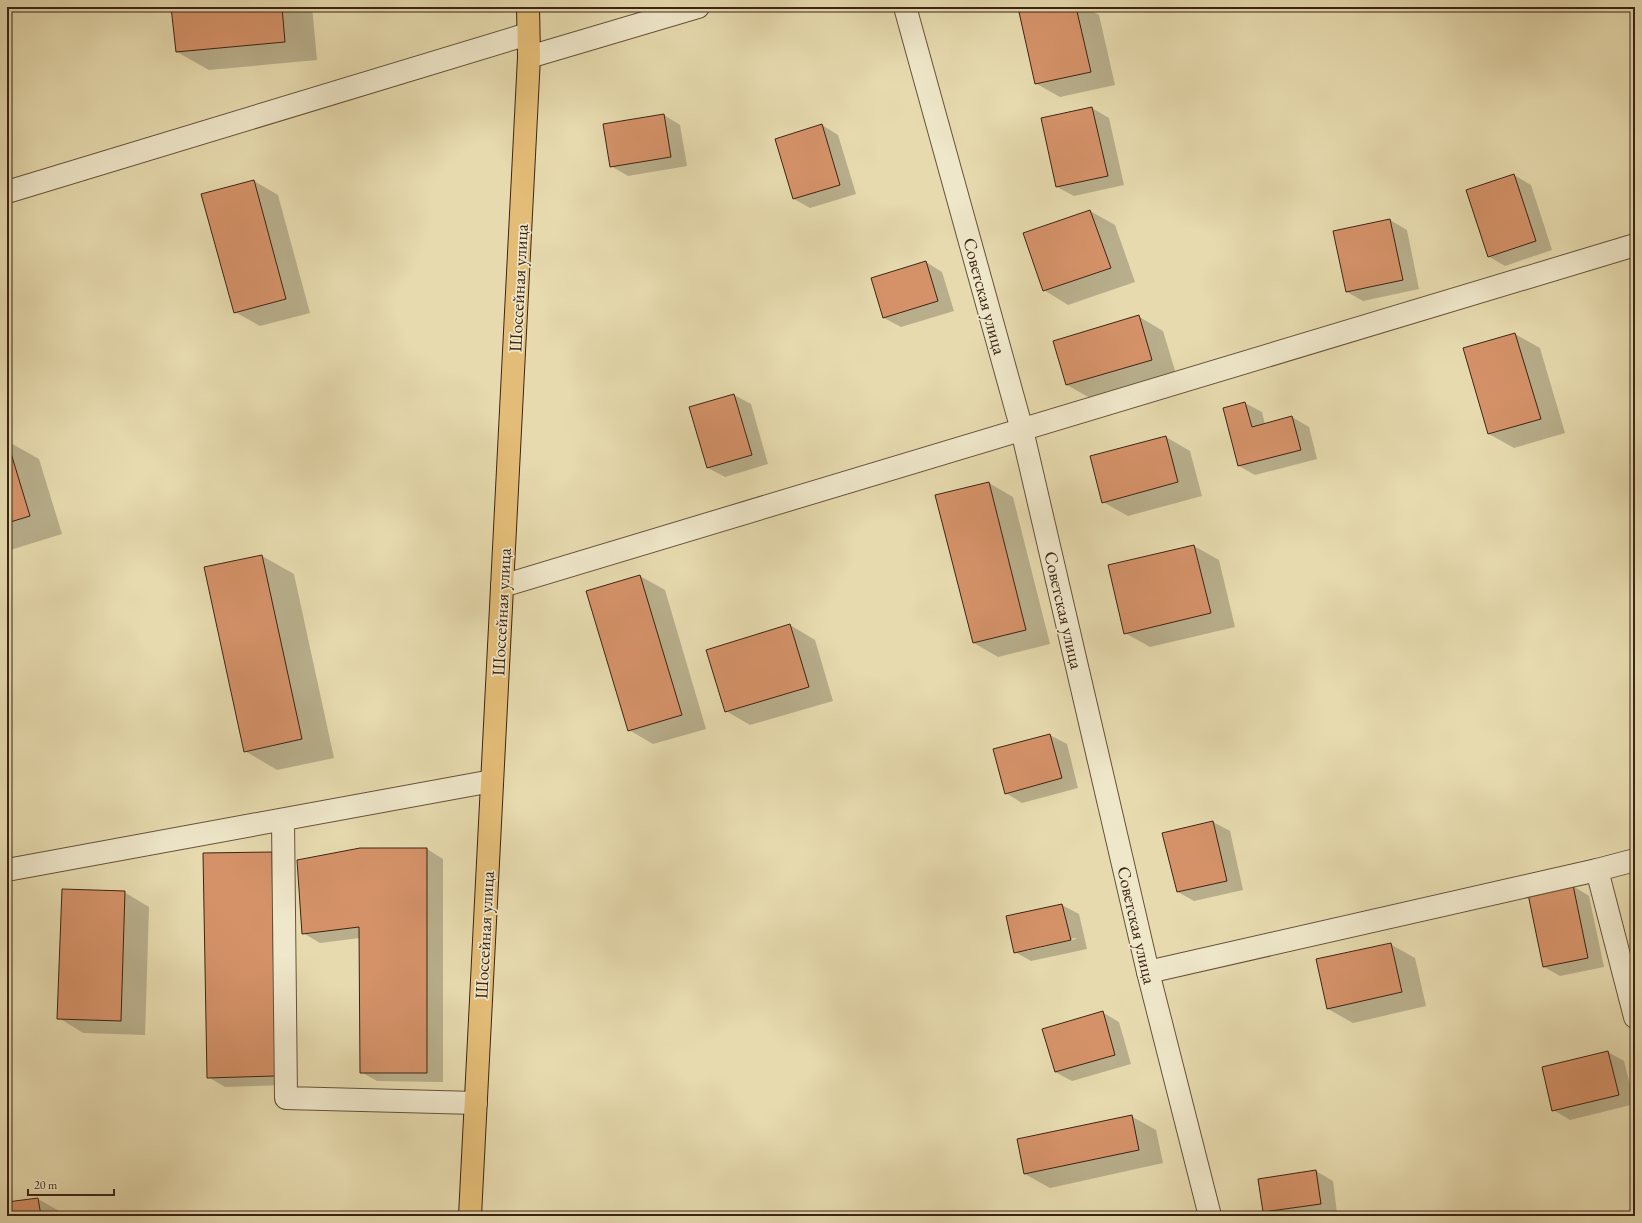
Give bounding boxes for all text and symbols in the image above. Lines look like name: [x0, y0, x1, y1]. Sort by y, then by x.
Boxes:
street label: Шоссейная улица: [503, 223, 533, 353]
street label: Советская улица: [958, 235, 1012, 358]
street label: Шоссейная улица: [486, 547, 516, 677]
street label: Советская улица: [1039, 549, 1089, 672]
street label: Советская улица: [1112, 864, 1162, 987]
street label: Шоссейная улица: [469, 870, 499, 1000]
scale bar: [28, 1171, 114, 1197]
text: 20 m: [34, 1177, 58, 1193]

